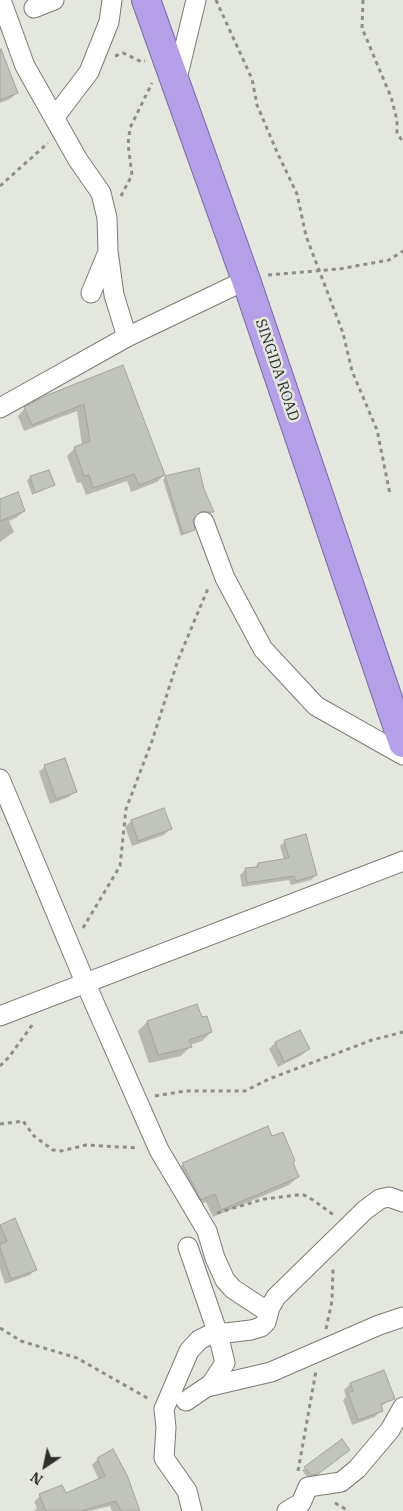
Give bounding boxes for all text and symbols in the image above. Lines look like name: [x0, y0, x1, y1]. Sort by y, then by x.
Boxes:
street label: SINGIDA ROAD: [251, 317, 303, 423]
north arrow: [20, 1441, 70, 1491]
text: N: [27, 1468, 46, 1489]

